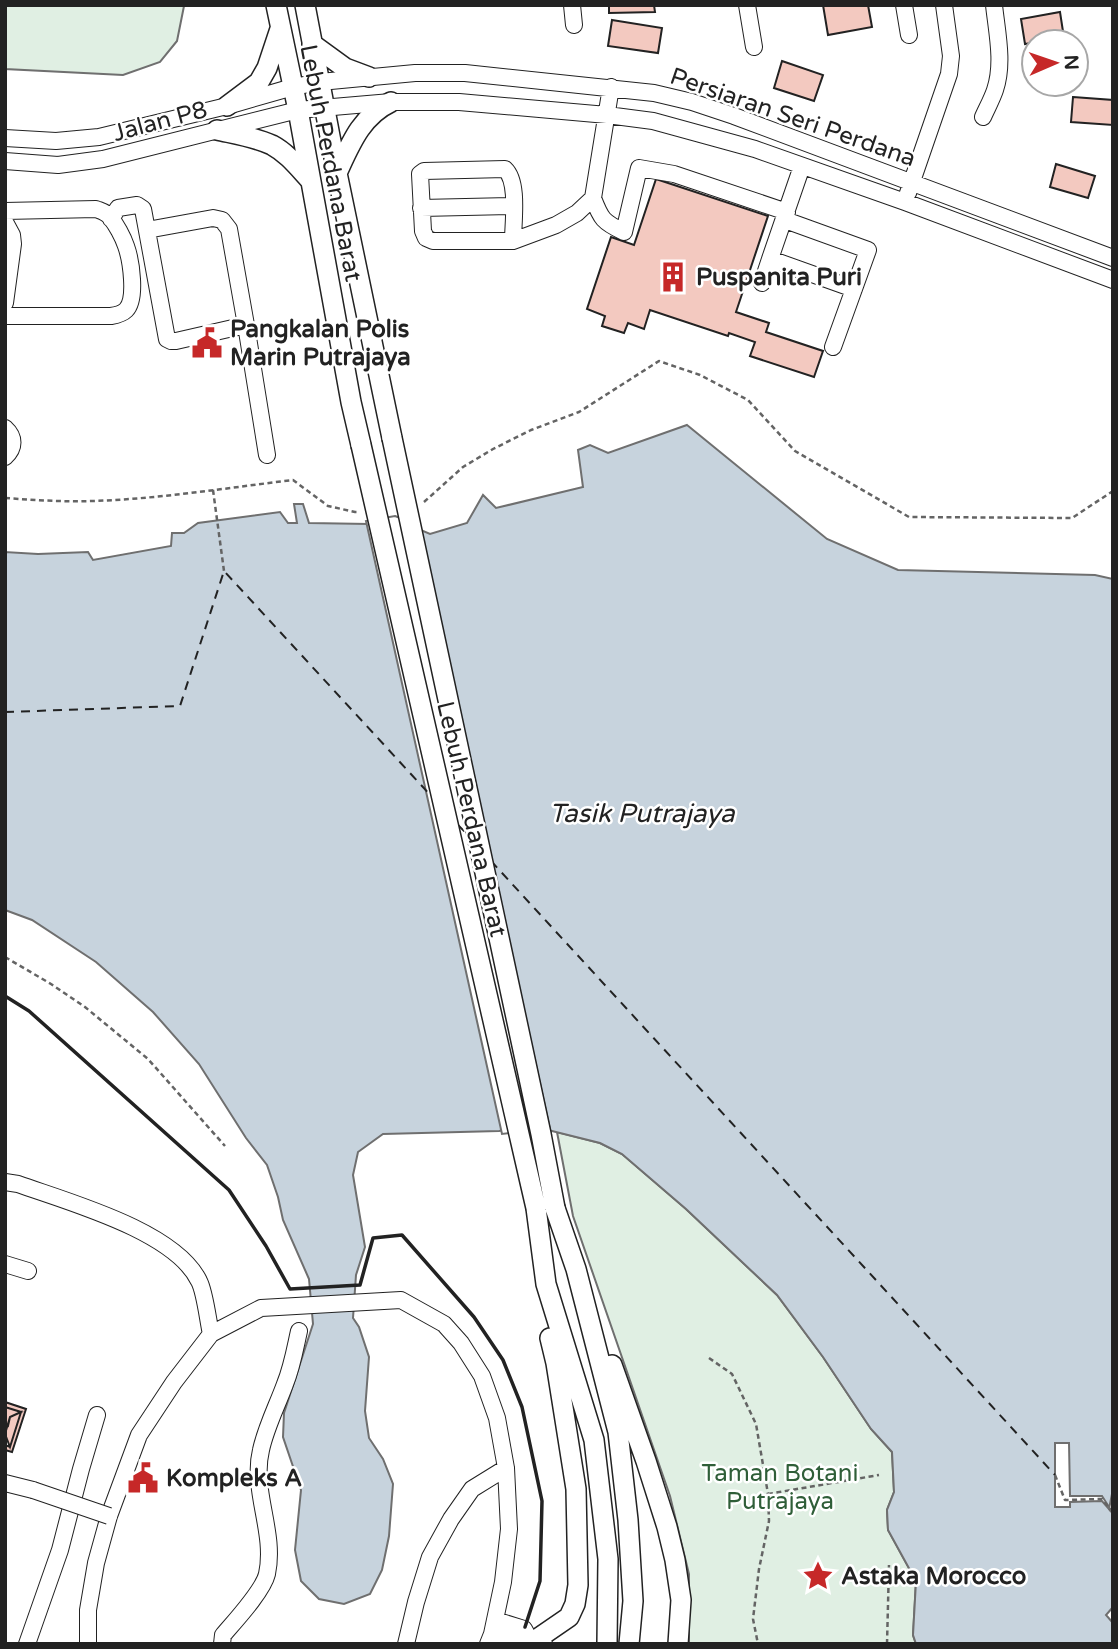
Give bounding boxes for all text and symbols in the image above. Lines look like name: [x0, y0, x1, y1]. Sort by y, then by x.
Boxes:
north arrow: [1020, 28, 1090, 98]
street label: Lebuh Perdana Barat: [293, 42, 368, 284]
text: N: [1060, 54, 1082, 70]
street label: Persiaran Seri Perdana: [666, 62, 919, 173]
street label: Jalan P8: [110, 95, 210, 148]
building icon: Puspanita Puri: [656, 260, 690, 294]
place label: Puspanita Puri: [696, 263, 862, 292]
place label: Pangkalan Polis Marin Putrajaya: [230, 315, 411, 372]
public building icon: Pangkalan Polis Marin Putrajaya: [190, 326, 224, 360]
street label: Lebuh Perdana Barat: [430, 698, 513, 940]
water label: Tasik Putrajaya: [549, 798, 736, 829]
park label: Taman Botani Putrajaya: [702, 1459, 858, 1516]
public building icon: Kompleks A: [126, 1461, 160, 1495]
place label: Kompleks A: [166, 1464, 302, 1493]
place icon: Astaka Morocco: [801, 1559, 835, 1593]
place label: Astaka Morocco: [841, 1562, 1026, 1591]

